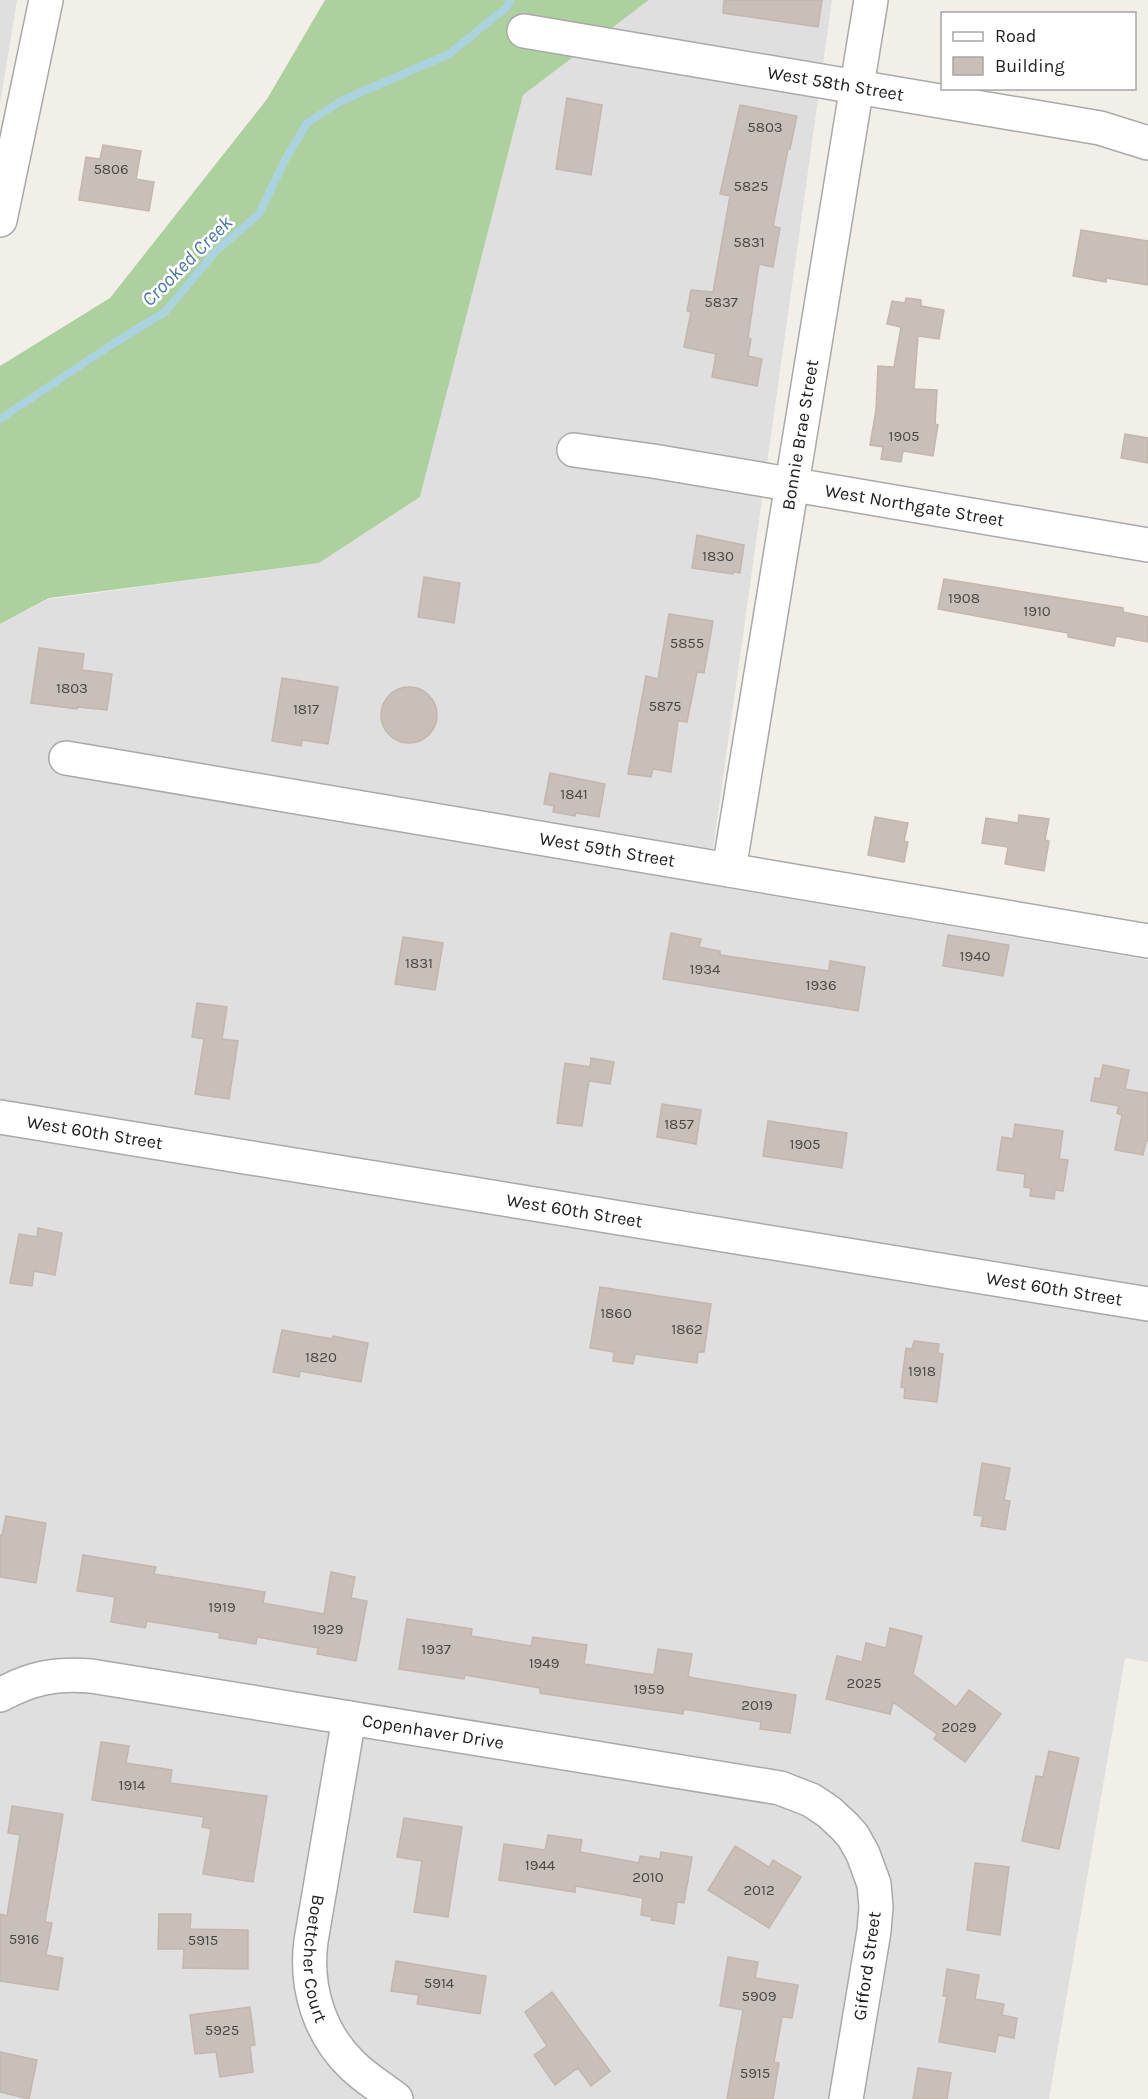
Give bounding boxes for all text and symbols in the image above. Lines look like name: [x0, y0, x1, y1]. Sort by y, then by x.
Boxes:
legend: [941, 12, 1136, 90]
text: Road: [995, 25, 1036, 47]
text: Building: [995, 55, 1065, 77]
street label: West 58th Street: [766, 61, 906, 106]
house number: 5803: [747, 118, 783, 136]
house number: 5806: [93, 160, 129, 178]
house number: 5825: [734, 177, 768, 195]
water label: Crooked Creek: [137, 210, 238, 311]
house number: 5831: [733, 233, 765, 251]
house number: 5837: [704, 293, 738, 311]
street label: Bonnie Brae Street: [777, 358, 823, 512]
house number: 1905: [888, 427, 920, 445]
street label: West Northgate Street: [823, 479, 1006, 531]
house number: 1830: [702, 547, 734, 565]
house number: 1908: [948, 589, 980, 607]
house number: 1910: [1023, 602, 1051, 620]
house number: 5855: [670, 634, 704, 652]
house number: 1803: [56, 679, 88, 697]
house number: 5875: [648, 697, 682, 715]
house number: 1817: [293, 700, 319, 718]
house number: 1841: [560, 785, 588, 803]
street label: West 59th Street: [538, 827, 677, 872]
house number: 1940: [960, 947, 991, 965]
house number: 1831: [405, 954, 433, 972]
house number: 1934: [690, 960, 721, 978]
house number: 1936: [805, 976, 837, 994]
street label: West 60th Street: [25, 1111, 165, 1154]
house number: 1857: [664, 1115, 694, 1133]
house number: 1905: [789, 1135, 821, 1153]
street label: West 60th Street: [505, 1189, 644, 1233]
street label: West 60th Street: [984, 1267, 1124, 1311]
house number: 1860: [600, 1304, 632, 1322]
house number: 1862: [671, 1320, 703, 1338]
house number: 1820: [305, 1348, 337, 1366]
house number: 1918: [908, 1362, 936, 1380]
house number: 1919: [208, 1598, 236, 1616]
house number: 1929: [312, 1620, 344, 1638]
house number: 1937: [421, 1640, 451, 1658]
house number: 1949: [529, 1654, 559, 1672]
house number: 2025: [847, 1674, 881, 1692]
house number: 1959: [634, 1680, 664, 1698]
house number: 2019: [741, 1696, 773, 1714]
street label: Copenhaver Drive: [360, 1709, 506, 1754]
house number: 2029: [942, 1718, 977, 1736]
house number: 1914: [119, 1776, 146, 1794]
house number: 1944: [525, 1856, 556, 1874]
house number: 2010: [632, 1868, 664, 1886]
house number: 2012: [743, 1881, 775, 1899]
street label: Boettcher Court: [299, 1893, 332, 2026]
street label: Gifford Street: [848, 1910, 886, 2022]
house number: 5916: [9, 1930, 39, 1948]
house number: 5915: [188, 1931, 218, 1949]
house number: 5914: [424, 1974, 455, 1992]
house number: 5909: [742, 1987, 776, 2005]
house number: 5925: [205, 2021, 239, 2039]
house number: 5915: [740, 2064, 770, 2082]

